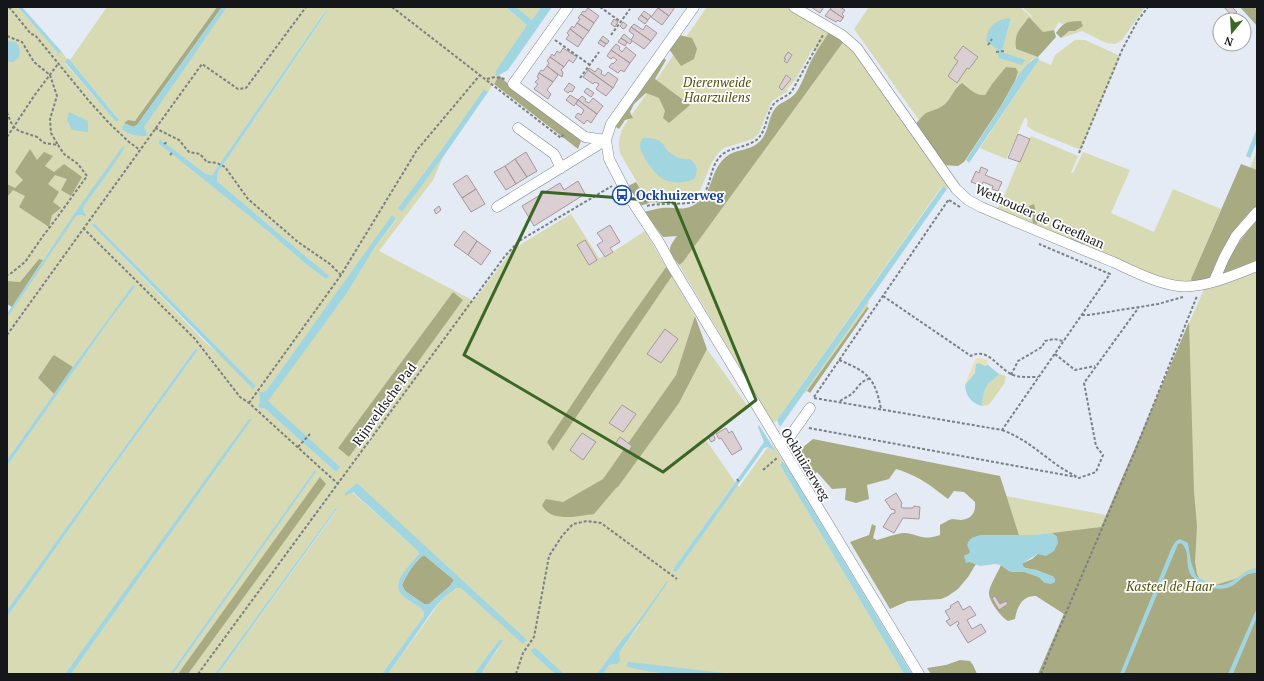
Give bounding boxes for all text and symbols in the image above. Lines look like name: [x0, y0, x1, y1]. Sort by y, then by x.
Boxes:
north arrow: [1212, 12, 1252, 52]
text: N: [1222, 33, 1235, 49]
park label: Dierenweide Haarzuilens: [682, 73, 751, 106]
street label: Wethouder de Greeflaan: [973, 179, 1108, 253]
bus stop icon: Ockhuizerweg: [611, 184, 633, 206]
place label: Ockhuizerweg: [636, 186, 725, 204]
street label: Rijnveldsche Pad: [348, 359, 420, 449]
street label: Ockhuizerweg: [777, 424, 835, 504]
park label: Kasteel de Haar: [1125, 577, 1215, 595]

